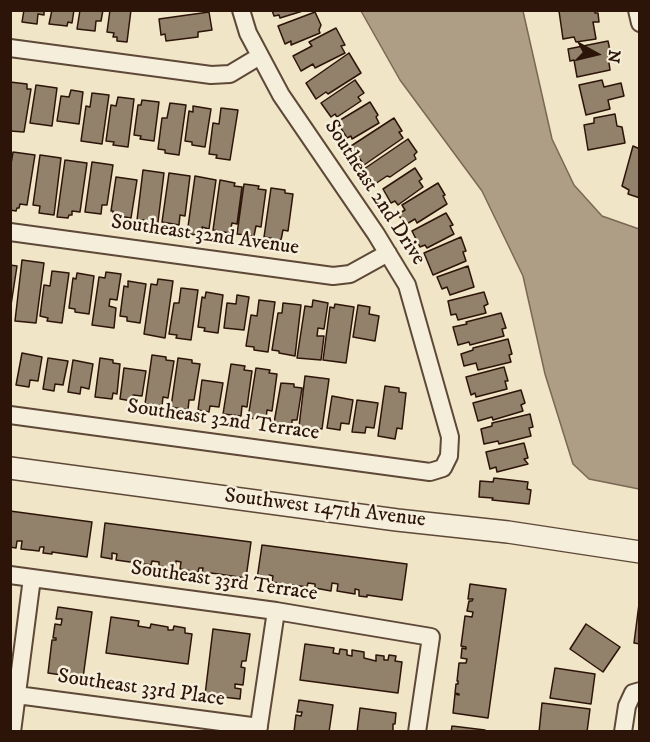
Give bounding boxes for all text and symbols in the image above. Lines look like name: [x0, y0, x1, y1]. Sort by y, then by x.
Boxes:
north arrow: [566, 24, 626, 84]
text: N: [603, 49, 625, 64]
street label: Southeast 2nd Drive: [318, 116, 430, 270]
street label: Southeast 32nd Avenue: [109, 210, 301, 262]
street label: Southeast 32nd Terrace: [125, 395, 321, 447]
street label: Southwest 147th Avenue: [223, 484, 427, 534]
street label: Southeast 33rd Terrace: [129, 556, 319, 608]
street label: Southeast 33rd Place: [56, 665, 226, 713]

